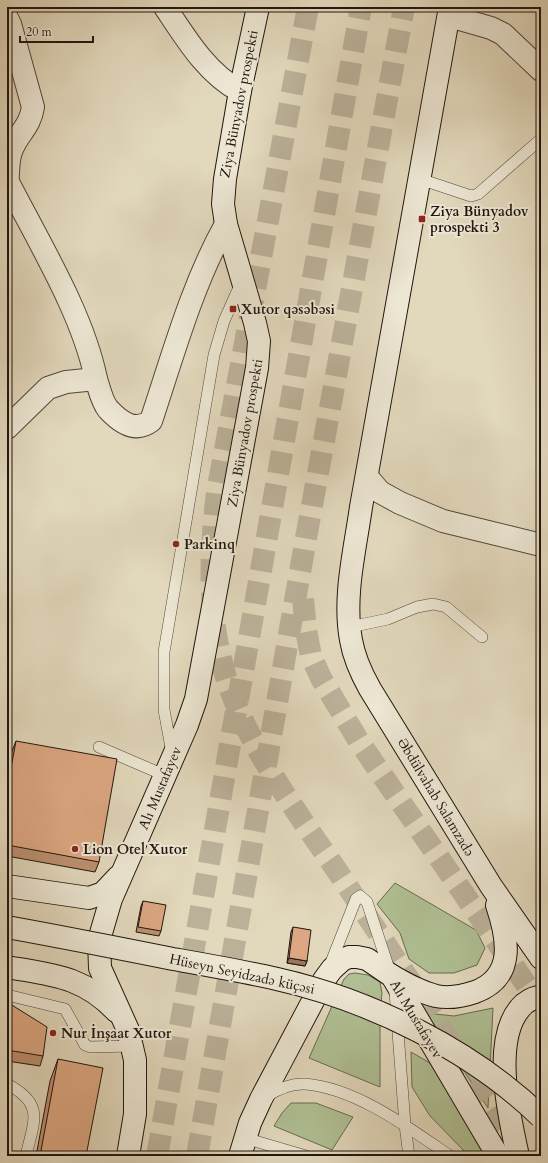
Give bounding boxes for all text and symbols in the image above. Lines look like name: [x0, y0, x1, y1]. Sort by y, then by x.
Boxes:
scale bar: [20, 18, 93, 44]
text: 20 m: [26, 24, 53, 40]
street label: Ziya Bünyadov prospekti: [215, 28, 263, 179]
place label: Ziya Bünyadov prospekti 3: [430, 202, 529, 237]
marker: Ziya Bünyadov prospekti 3: [417, 214, 427, 224]
place label: Xutor qəsəbəsi: [241, 300, 336, 319]
marker: Xutor qəsəbəsi: [228, 304, 238, 314]
street label: Ziya Bünyadov prospekti: [223, 357, 267, 509]
place label: Parkinq: [184, 535, 235, 554]
marker: Parkinq: [171, 539, 181, 549]
street label: Əbdülvahab Salamzadə: [393, 734, 479, 860]
street label: Alı Mustafayev: [134, 743, 186, 832]
place label: Lion Otel Xutor: [83, 840, 188, 859]
marker: Lion Otel Xutor: [70, 844, 80, 854]
street label: Hüseyn Seyidzadə küçəsi: [168, 949, 316, 999]
street label: Alı Mustafayev: [385, 976, 447, 1063]
place label: Nur İnşaat Xutor: [61, 1023, 172, 1043]
marker: Nur İnşaat Xutor: [48, 1028, 58, 1038]

